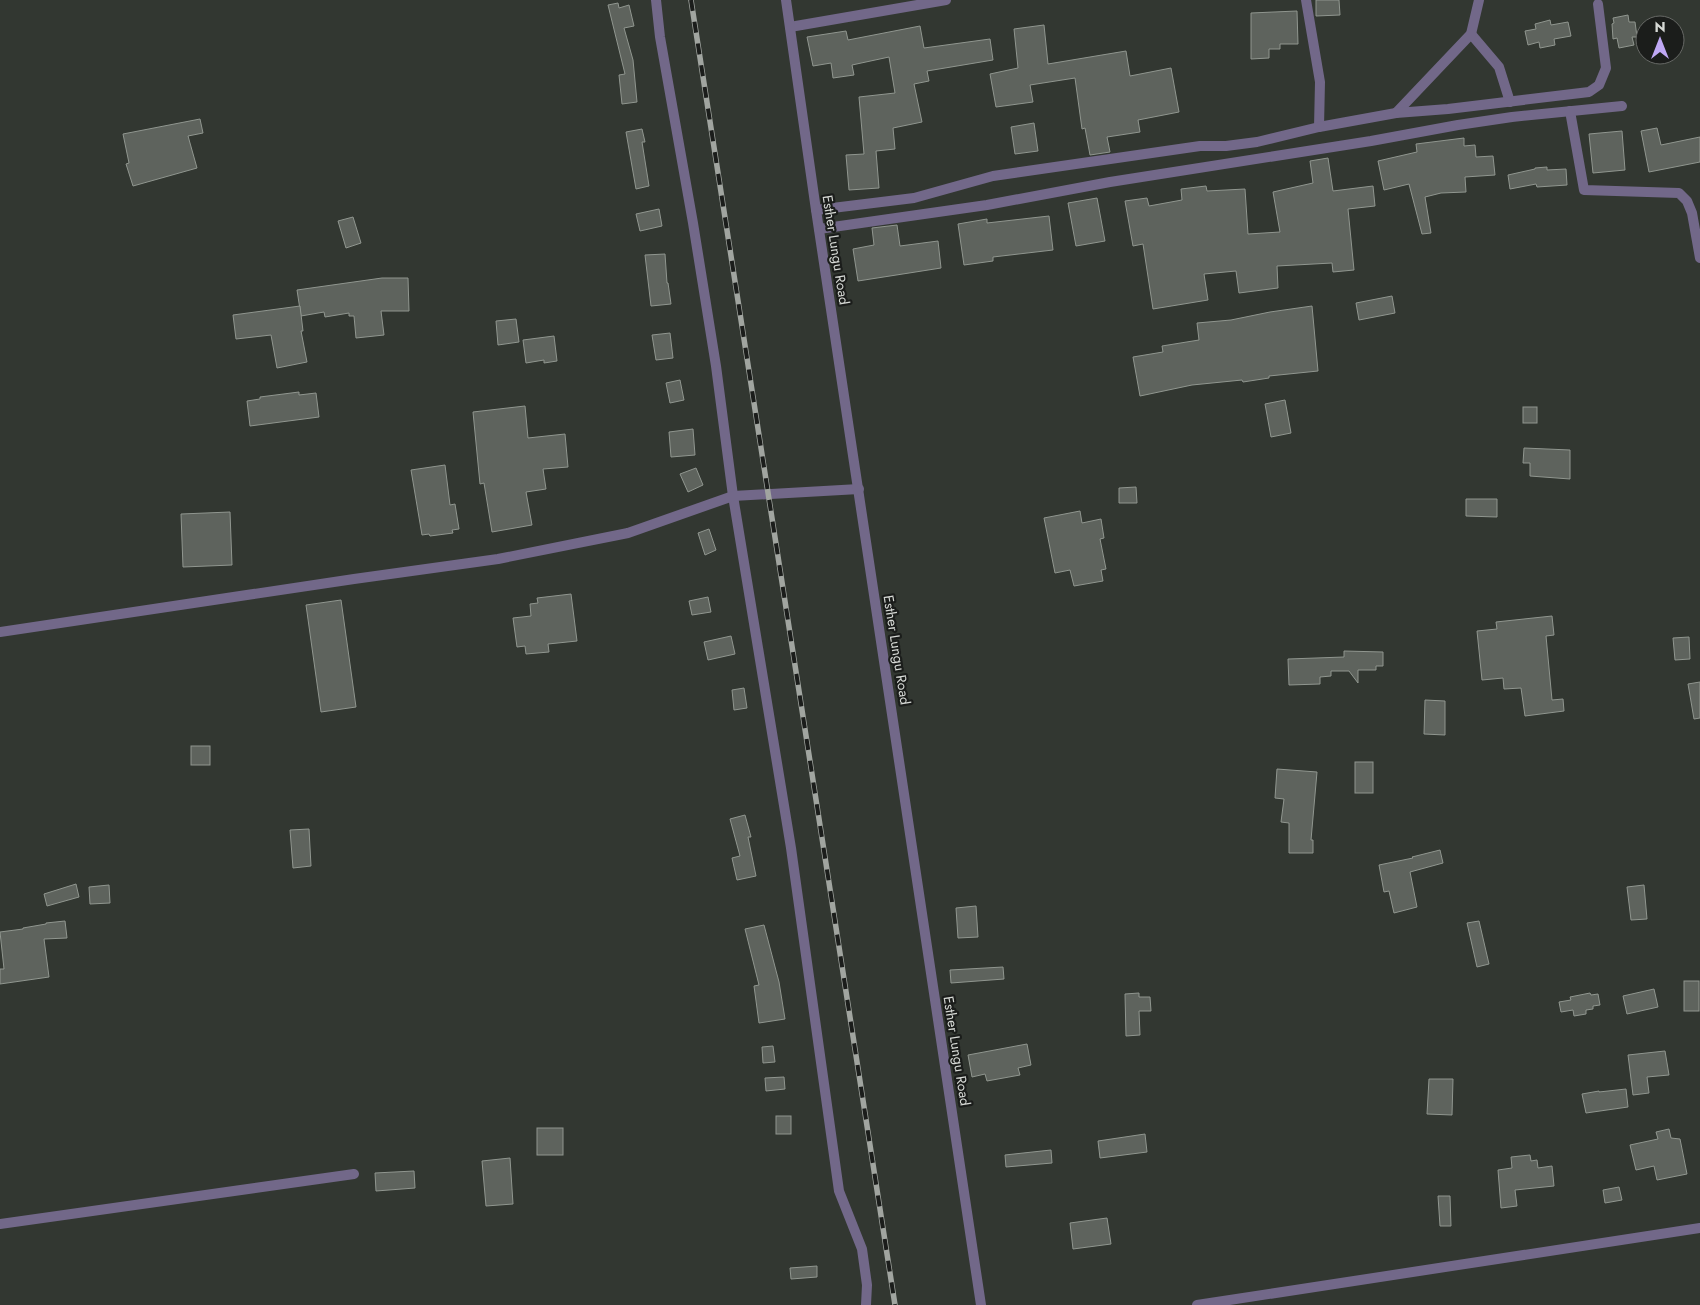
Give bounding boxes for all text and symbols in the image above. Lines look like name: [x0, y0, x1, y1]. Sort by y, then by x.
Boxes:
north arrow: [1635, 15, 1685, 65]
text: N: [1654, 17, 1666, 37]
street label: Esther Lungu Road: [817, 194, 855, 306]
street label: Esther Lungu Road: [878, 594, 916, 706]
street label: Esther Lungu Road: [938, 995, 976, 1107]

